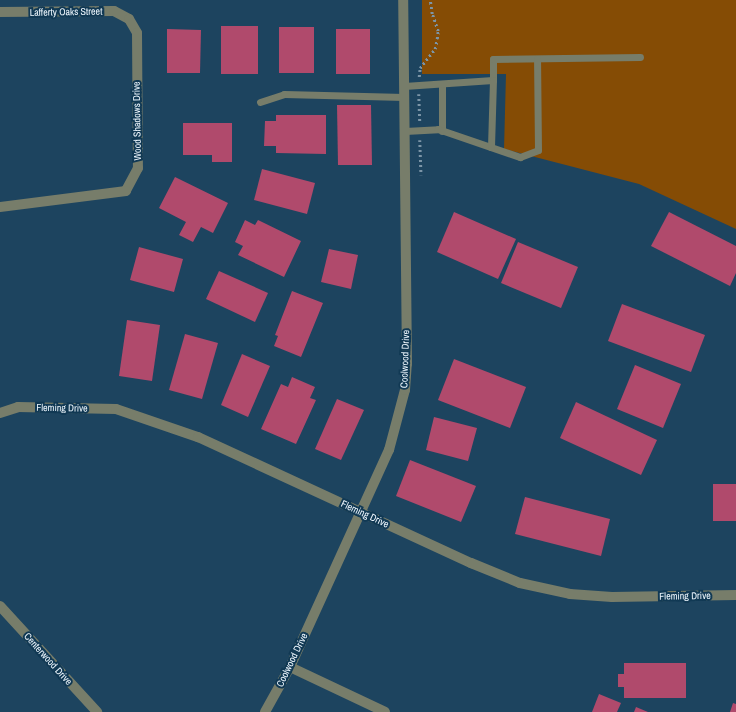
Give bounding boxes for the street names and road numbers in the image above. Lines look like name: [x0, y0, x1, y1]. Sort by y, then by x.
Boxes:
street label: Lafferty Oaks Street: [30, 5, 102, 19]
street label: Wood Shadows Drive: [130, 81, 144, 161]
street label: Coolwood Drive: [398, 330, 412, 388]
street label: Fleming Drive: [36, 402, 88, 414]
street label: Fleming Drive: [339, 498, 391, 530]
street label: Fleming Drive: [659, 590, 711, 602]
street label: Centerwood Drive: [21, 630, 75, 688]
street label: Coolwood Drive: [274, 631, 310, 689]

